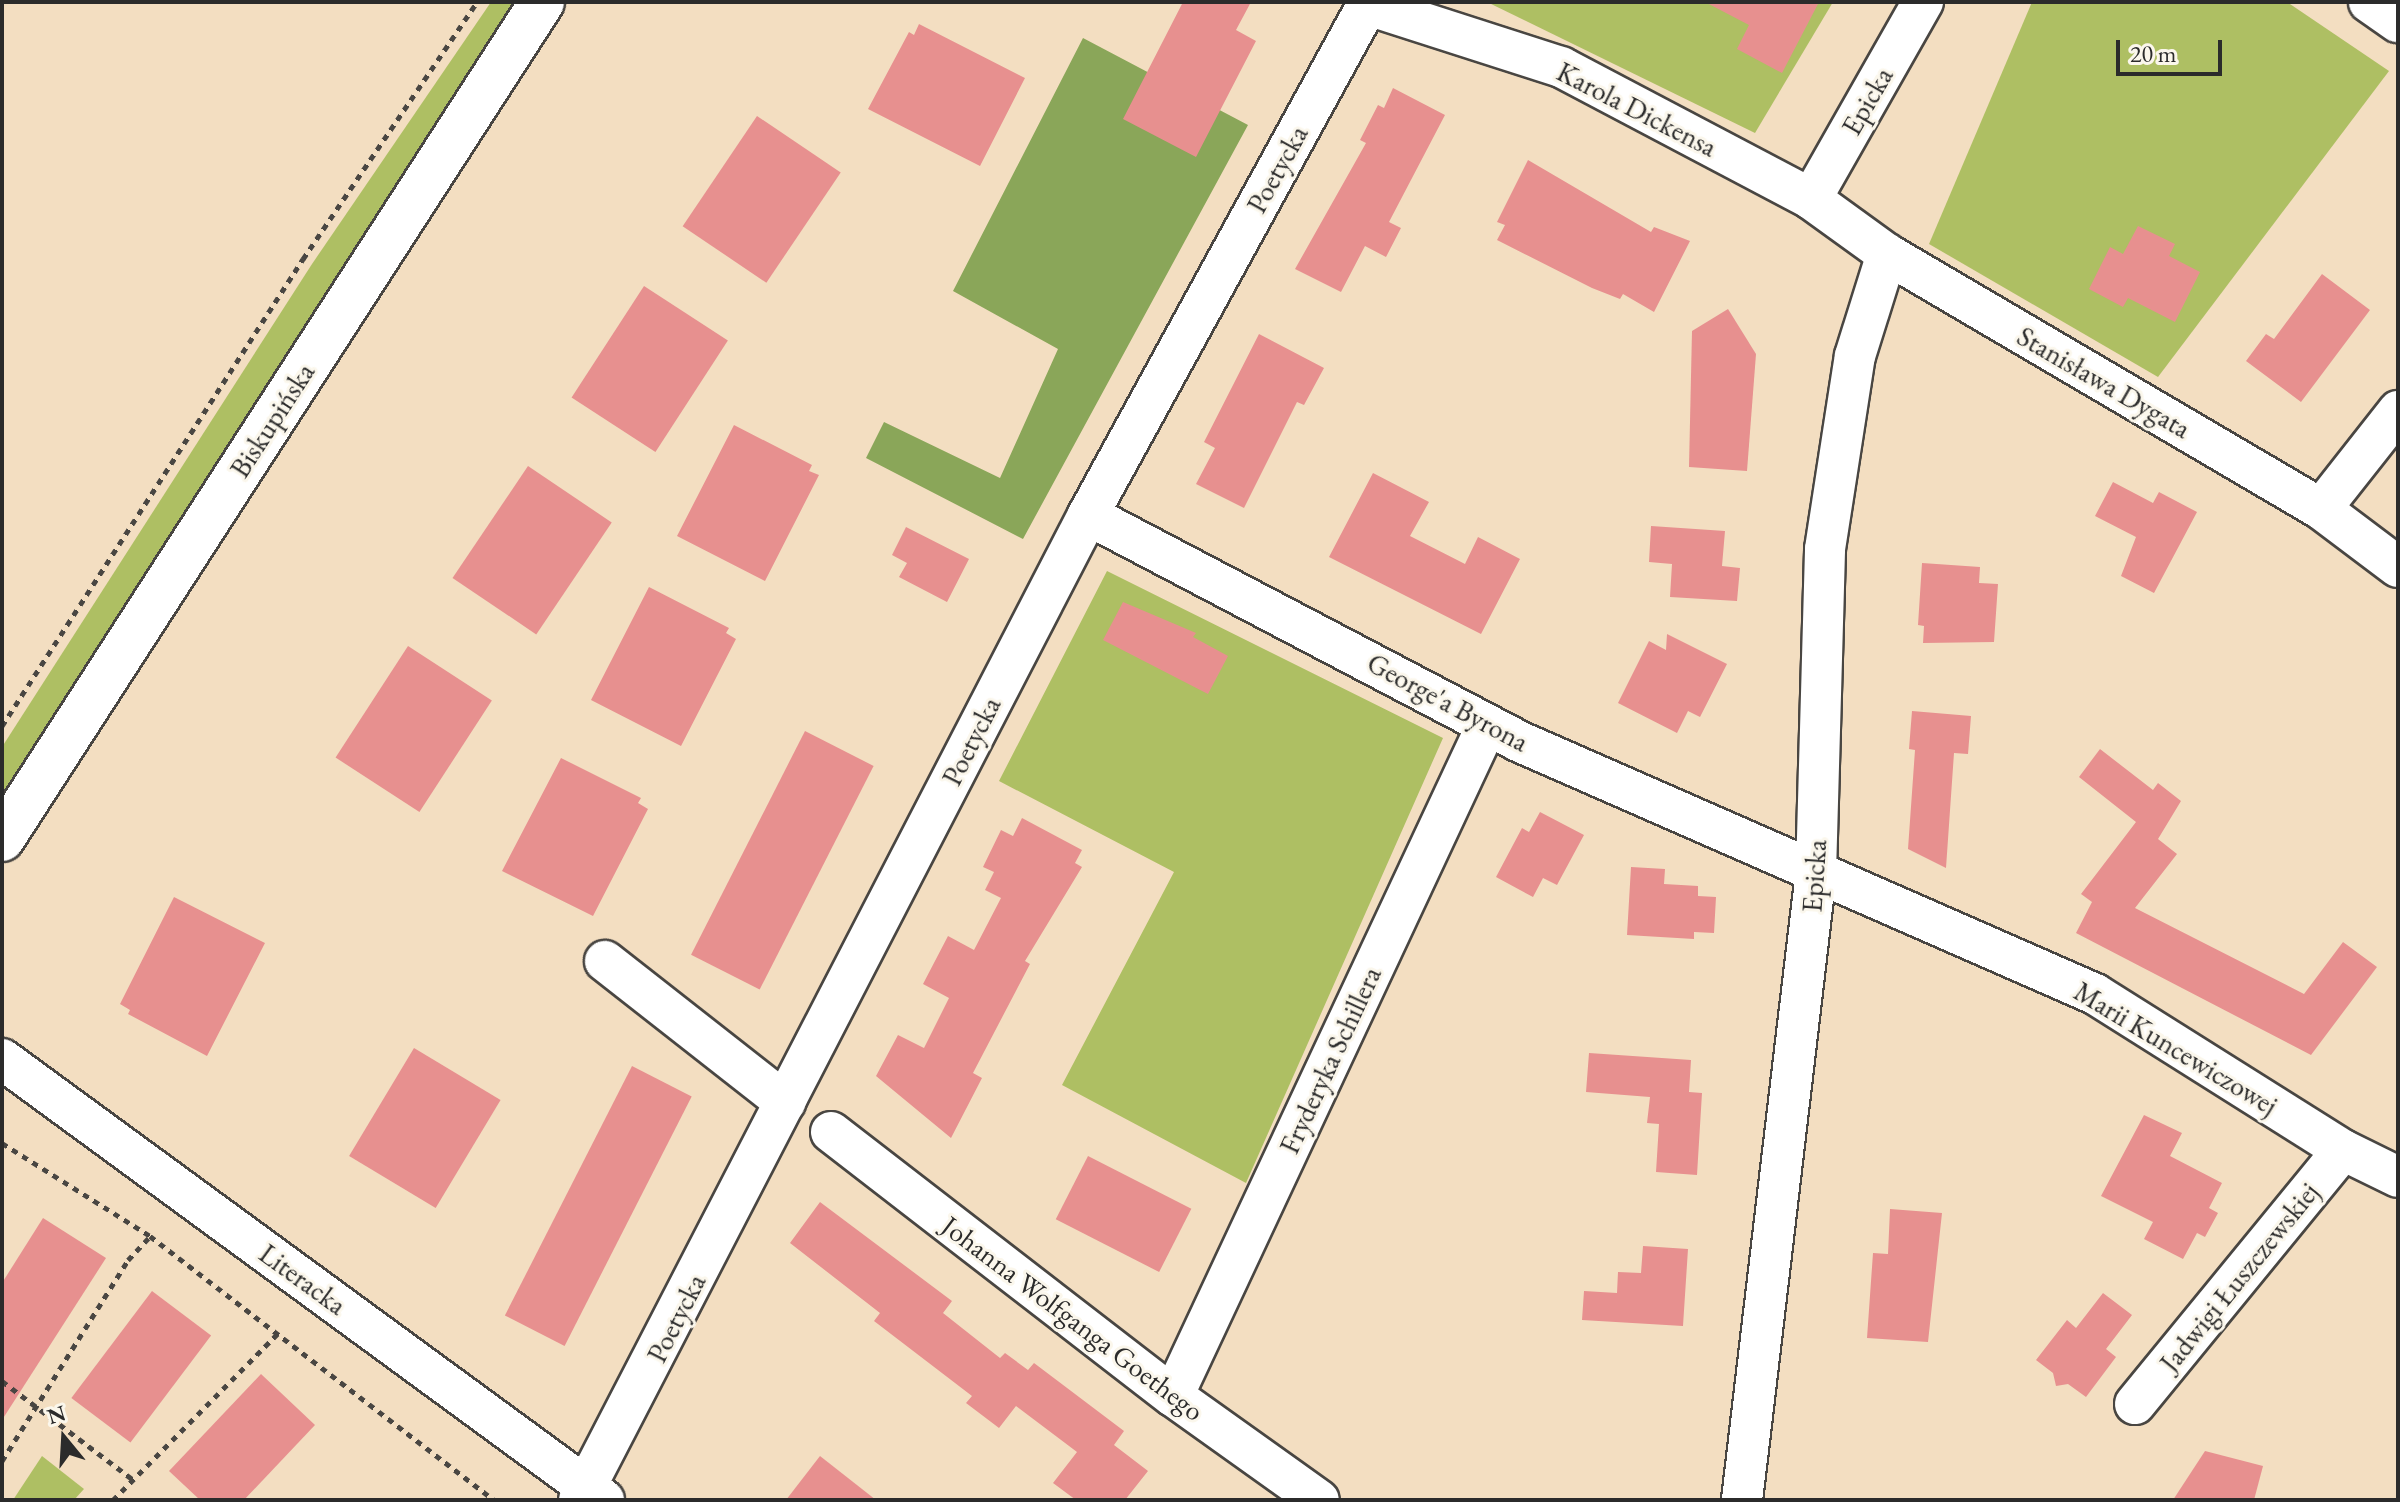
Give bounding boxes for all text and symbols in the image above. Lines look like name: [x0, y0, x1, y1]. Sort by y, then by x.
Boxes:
scale bar: [2120, 24, 2226, 74]
text: 20 m: [2130, 38, 2177, 69]
street label: Karola Dickensa: [1551, 54, 1723, 164]
street label: Epicka: [1834, 61, 1900, 141]
street label: Poetycka: [1239, 119, 1315, 219]
street label: Stanisława Dygata: [2011, 319, 2197, 445]
street label: Biskupińska: [223, 356, 321, 484]
street label: George'a Byrona: [1362, 645, 1534, 759]
street label: Poetycka: [934, 691, 1008, 791]
street label: Epicka: [1795, 838, 1833, 914]
street label: Fryderyka Schillera: [1272, 961, 1388, 1159]
street label: Marii Kuncewiczowej: [2068, 974, 2284, 1122]
street label: Jadwigi Łuszczewskiej: [2152, 1176, 2326, 1378]
street label: Johanna Wolfganga Goethego: [935, 1209, 1211, 1427]
street label: Literacka: [253, 1236, 353, 1322]
street label: Poetycka: [639, 1268, 713, 1368]
north arrow: [24, 1398, 104, 1478]
text: N: [43, 1398, 69, 1431]

